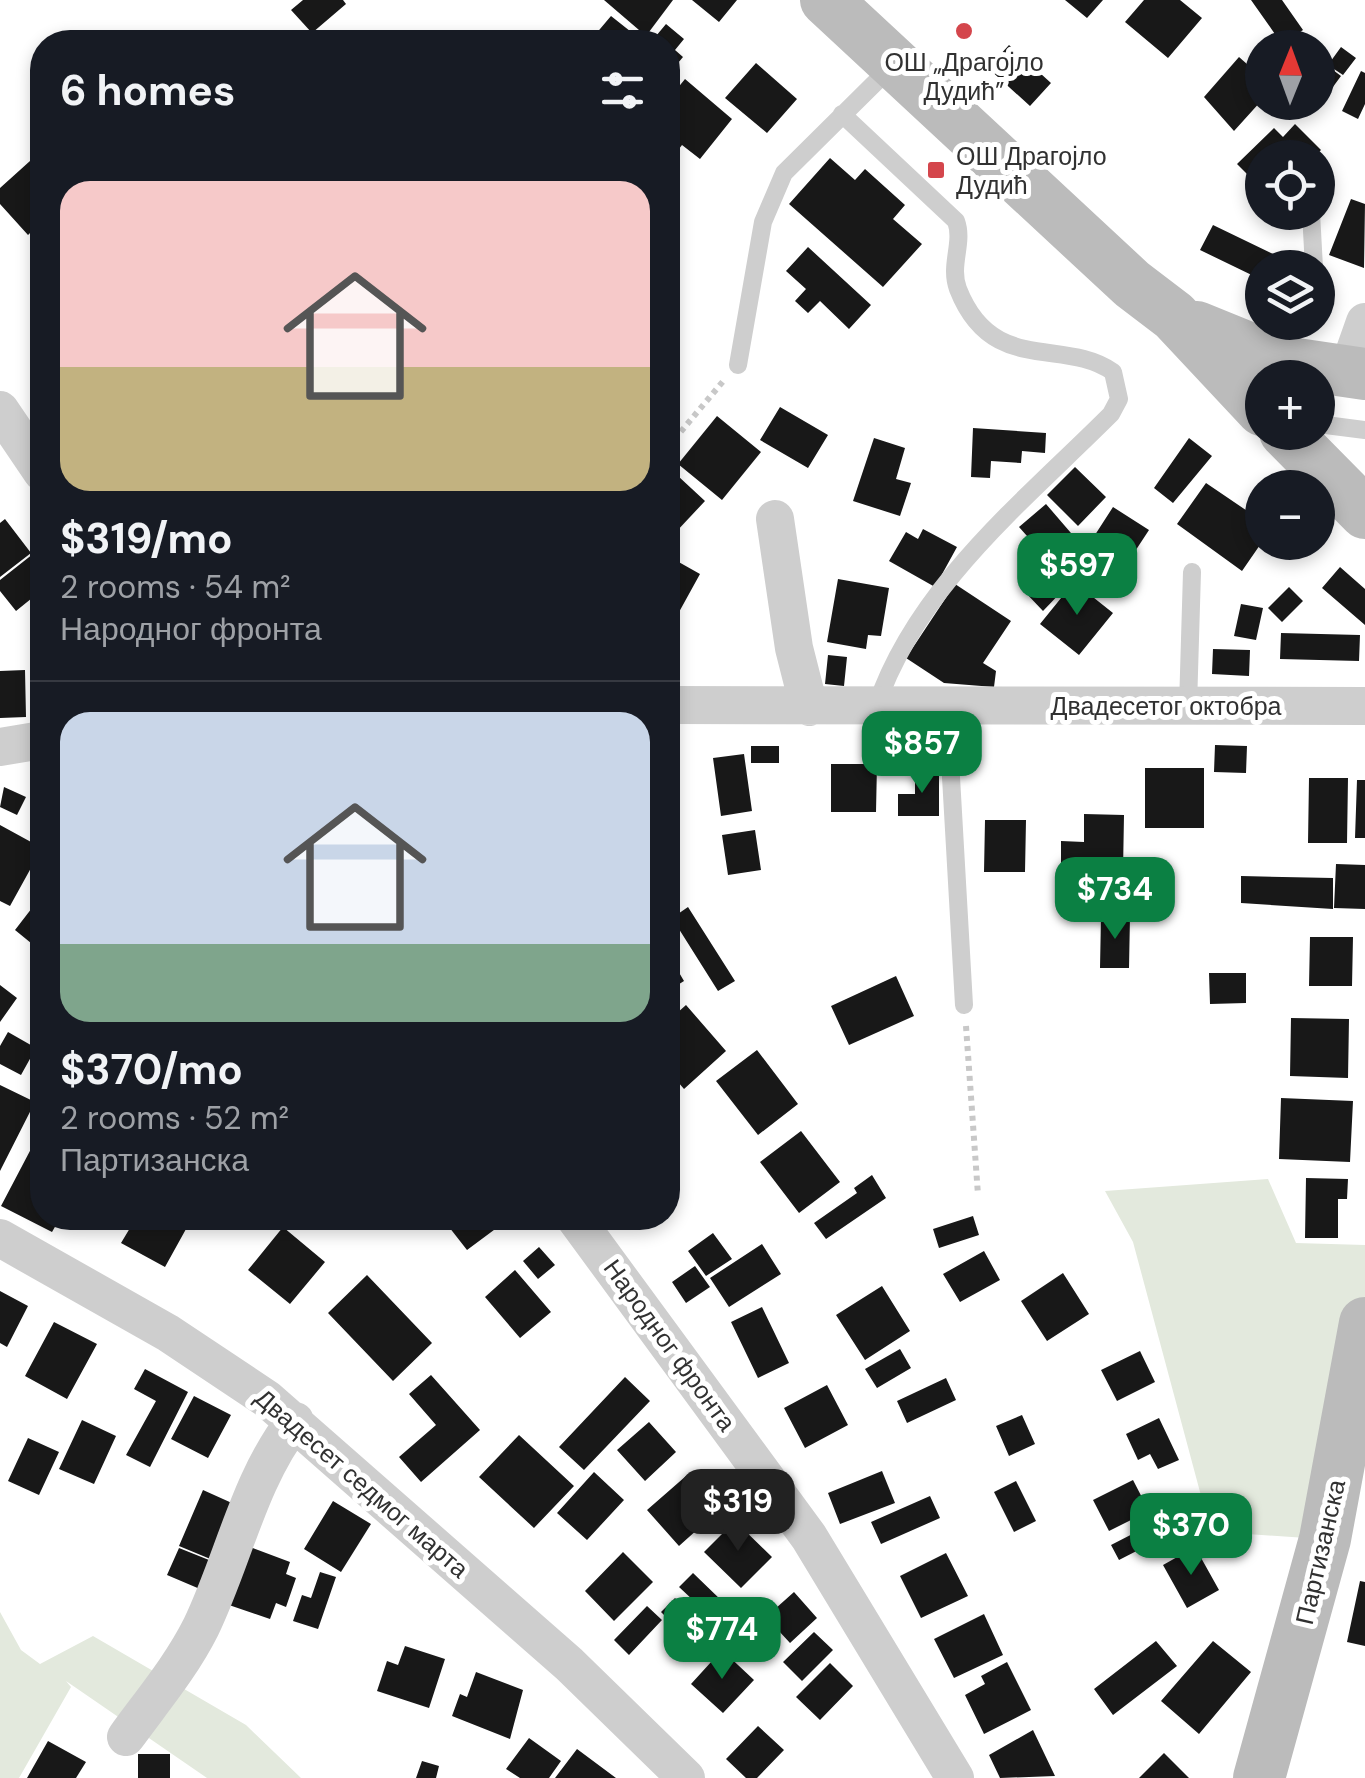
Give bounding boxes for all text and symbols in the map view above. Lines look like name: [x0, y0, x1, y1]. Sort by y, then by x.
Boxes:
marker: ОШ „Драгојло Дудић”: [953, 20, 975, 42]
north arrow: [1245, 30, 1335, 120]
map controls: [1245, 30, 1335, 560]
place label: ОШ „Драгојло Дудић”: [884, 46, 1044, 108]
text: 6 homes: [60, 63, 235, 118]
icon: filters: [595, 63, 650, 118]
place label: ОШ Драгојло Дудић: [956, 140, 1107, 202]
button: locate: [1245, 140, 1335, 230]
marker: ОШ Драгојло Дудић: [925, 159, 947, 181]
icon: home: [265, 246, 445, 426]
button: layers: [1245, 250, 1335, 340]
button: +: [1245, 360, 1335, 450]
button: −: [1245, 470, 1335, 560]
text: $319/mo: [60, 511, 233, 566]
pin: $597: [1018, 533, 1136, 618]
text: $597: [1039, 544, 1115, 586]
text: 2 rooms · 54 m²: [60, 566, 291, 608]
text: Народног фронта: [60, 608, 322, 650]
street label: Двадесетог октобра: [1050, 690, 1282, 723]
pin: $857: [863, 711, 981, 796]
text: $857: [884, 722, 960, 764]
icon: home: [265, 777, 445, 957]
pin: $734: [1056, 857, 1174, 942]
text: $734: [1077, 868, 1153, 910]
text: $370/mo: [60, 1042, 243, 1097]
text: 2 rooms · 52 m²: [60, 1097, 289, 1139]
text: Партизанска: [60, 1139, 249, 1181]
street label: Народног фронта: [596, 1253, 743, 1438]
street label: Двадесет седмог марта: [248, 1381, 476, 1585]
pin: $319: [679, 1469, 797, 1554]
street label: Партизанска: [1288, 1476, 1353, 1628]
text: $319: [703, 1480, 773, 1522]
pin: $370: [1132, 1493, 1250, 1578]
text: $370: [1152, 1504, 1230, 1546]
pin: $774: [663, 1597, 781, 1682]
text: $774: [686, 1608, 758, 1650]

